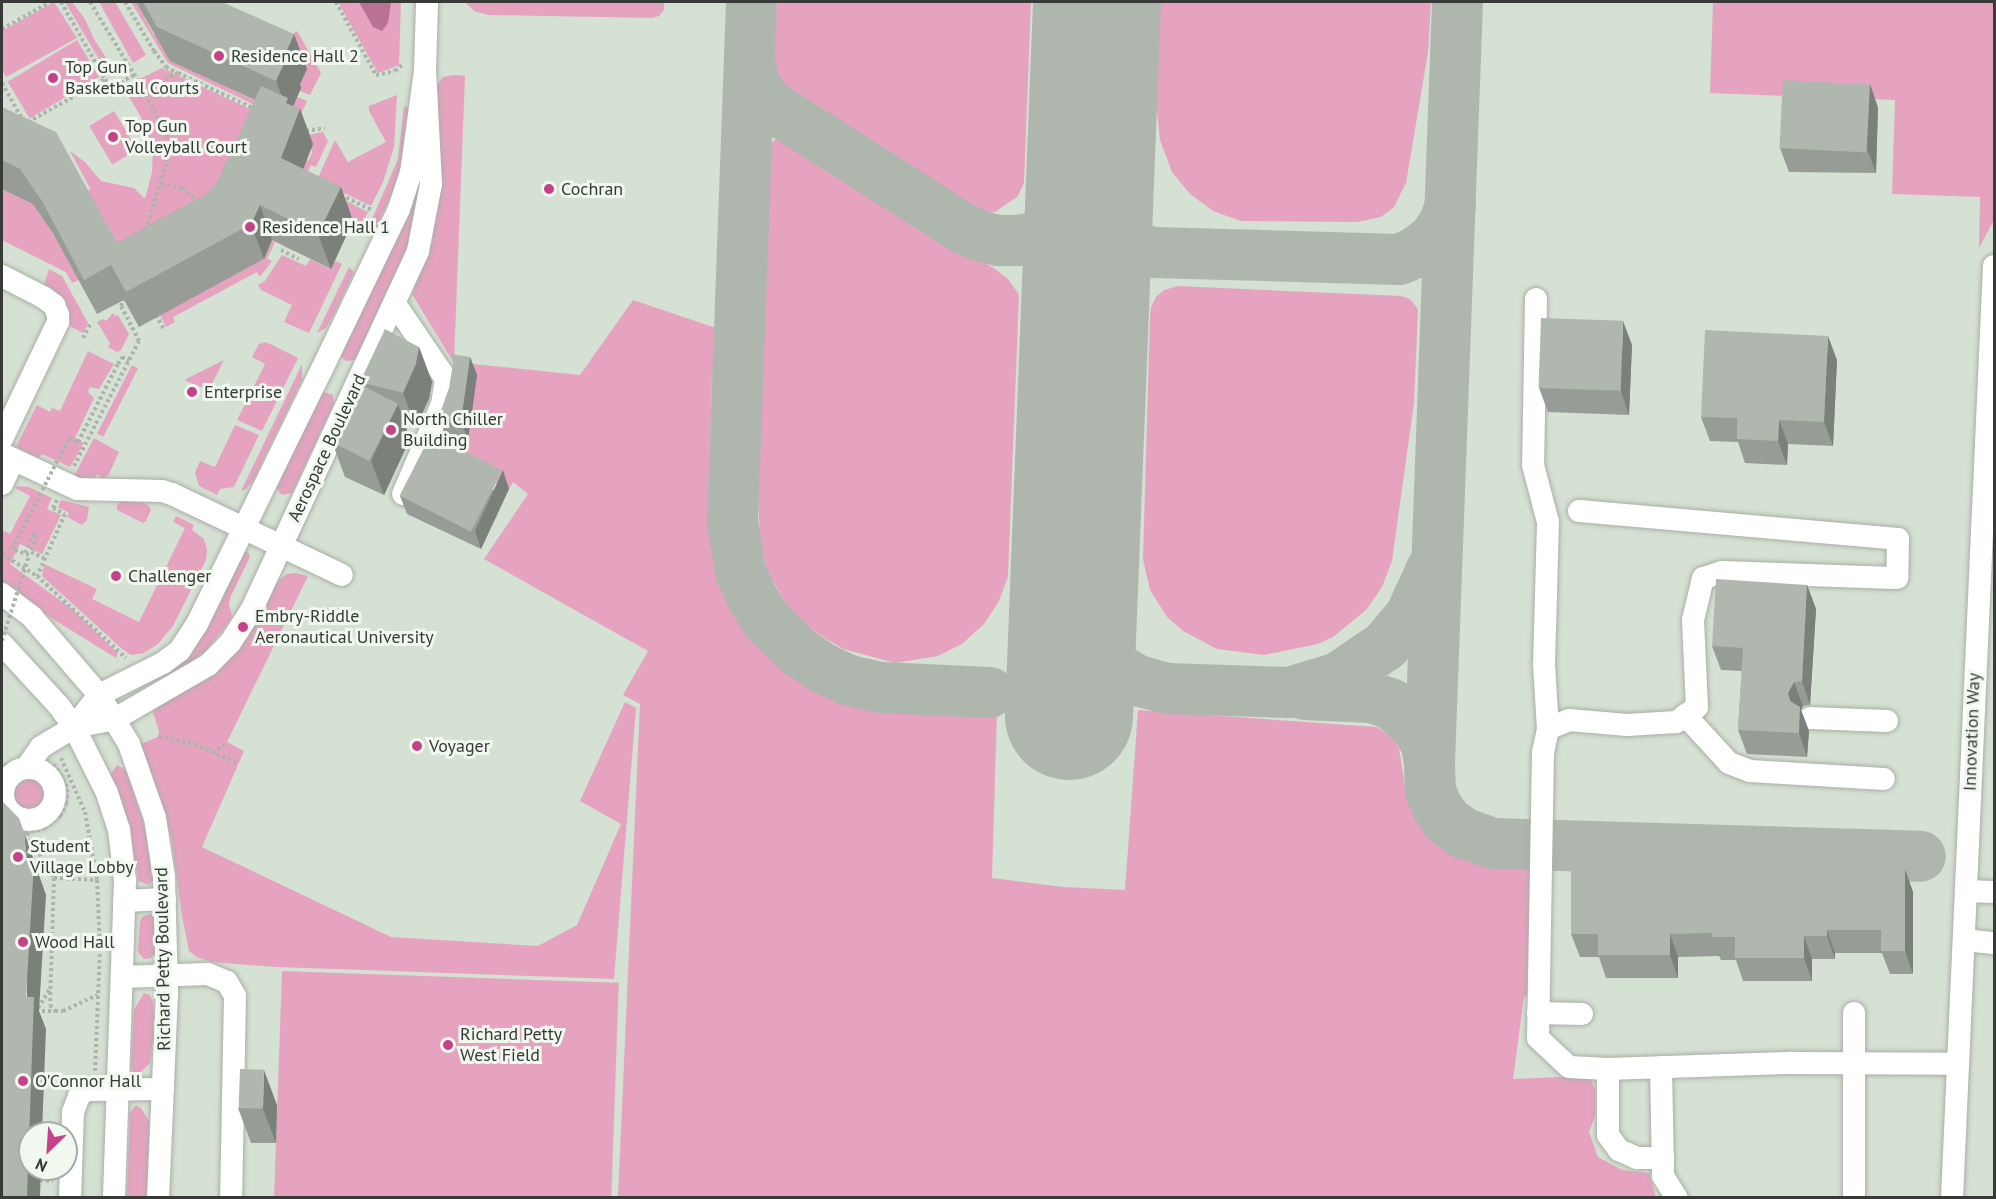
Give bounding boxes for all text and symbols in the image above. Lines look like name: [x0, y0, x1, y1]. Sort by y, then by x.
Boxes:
place label: Residence Hall 2: [231, 45, 359, 67]
marker: Residence Hall 2: [212, 49, 226, 63]
place label: Top Gun Basketball Courts: [65, 57, 199, 100]
marker: Top Gun Basketball Courts: [46, 71, 60, 85]
place label: Top Gun Volleyball Court: [125, 116, 247, 158]
marker: Top Gun Volleyball Court: [106, 130, 120, 144]
place label: Cochran: [561, 178, 623, 200]
marker: Cochran: [542, 182, 556, 196]
place label: Residence Hall 1: [262, 216, 390, 238]
marker: Residence Hall 1: [243, 220, 257, 234]
street label: Aerospace Boulevard: [283, 371, 371, 525]
place label: Enterprise: [204, 381, 282, 403]
marker: Enterprise: [185, 385, 199, 399]
place label: North Chiller Building: [403, 409, 503, 452]
marker: North Chiller Building: [384, 423, 398, 437]
place label: Challenger: [128, 565, 211, 587]
marker: Challenger: [109, 569, 123, 583]
place label: Embry-Riddle Aeronautical University: [255, 606, 434, 648]
marker: Embry-Riddle Aeronautical University: [236, 620, 250, 634]
street label: Innovation Way: [1959, 672, 1985, 792]
place label: Voyager: [429, 735, 490, 757]
marker: Voyager: [410, 739, 424, 753]
place label: Student Village Lobby: [30, 836, 134, 878]
marker: Student Village Lobby: [11, 850, 25, 864]
street label: Richard Petty Boulevard: [151, 867, 175, 1051]
place label: Wood Hall: [35, 931, 114, 953]
marker: Wood Hall: [16, 935, 30, 949]
place label: Richard Petty West Field: [460, 1024, 562, 1066]
marker: Richard Petty West Field: [441, 1038, 455, 1052]
place label: O'Connor Hall: [35, 1070, 141, 1092]
marker: O'Connor Hall: [16, 1074, 30, 1088]
north arrow: [18, 1121, 78, 1181]
text: N: [32, 1154, 50, 1177]

